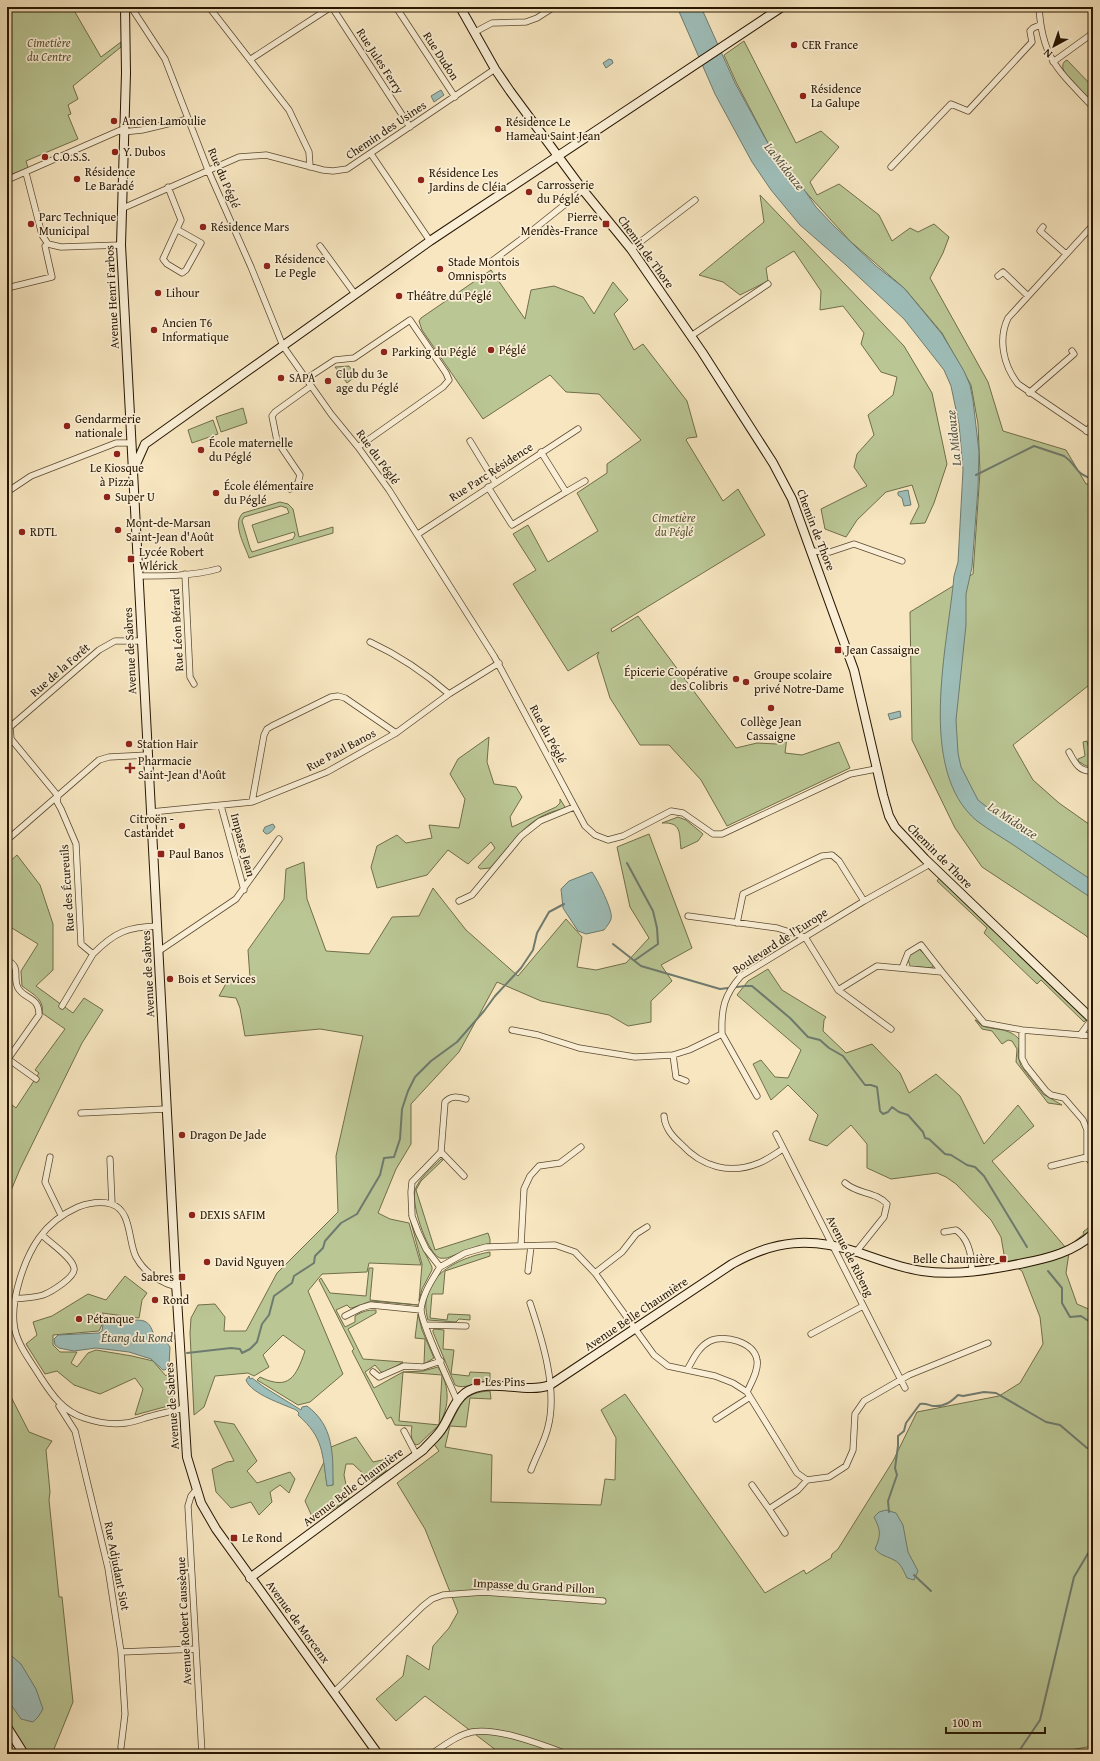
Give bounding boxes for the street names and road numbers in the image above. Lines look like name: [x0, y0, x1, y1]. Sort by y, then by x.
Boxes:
street label: Rue Jules Ferry: [353, 25, 408, 97]
street label: Rue Dudon: [419, 28, 464, 84]
street label: Chemin des Usines: [342, 96, 430, 163]
street label: Rue du Péglé: [204, 145, 245, 211]
street label: Chemin de Thore: [614, 212, 679, 292]
street label: Avenue Henri Farbos: [100, 244, 123, 349]
street label: Rue du Péglé: [353, 426, 404, 488]
street label: Rue Parc Résidence: [445, 438, 536, 505]
street label: Chemin de Thore: [793, 487, 840, 573]
street label: Rue Léon Bérard: [166, 588, 187, 672]
street label: Avenue de Sabres: [119, 607, 140, 695]
street label: Rue de la Forêt: [26, 638, 94, 700]
street label: Rue du Péglé: [526, 701, 571, 766]
street label: Rue Paul Banos: [303, 724, 379, 775]
street label: Impasse Jean: [227, 811, 260, 879]
street label: Chemin de Thore: [904, 819, 977, 892]
street label: Rue des Écureuils: [55, 844, 78, 932]
street label: Boulevard de l'Europe: [729, 903, 831, 978]
street label: Avenue de Sabres: [137, 930, 158, 1018]
street label: Avenue de Ribeng: [823, 1212, 878, 1299]
street label: Avenue Belle Chaumière: [581, 1272, 691, 1355]
street label: Avenue de Sabres: [160, 1362, 183, 1450]
street label: Avenue Belle Chaumière: [299, 1443, 407, 1530]
street label: Rue Adjudant Siot: [101, 1520, 135, 1613]
street label: Avenue Robert Caussèque: [172, 1556, 195, 1686]
street label: Impasse du Grand Pillon: [473, 1574, 596, 1597]
street label: Avenue de Morcenx: [263, 1577, 335, 1667]

